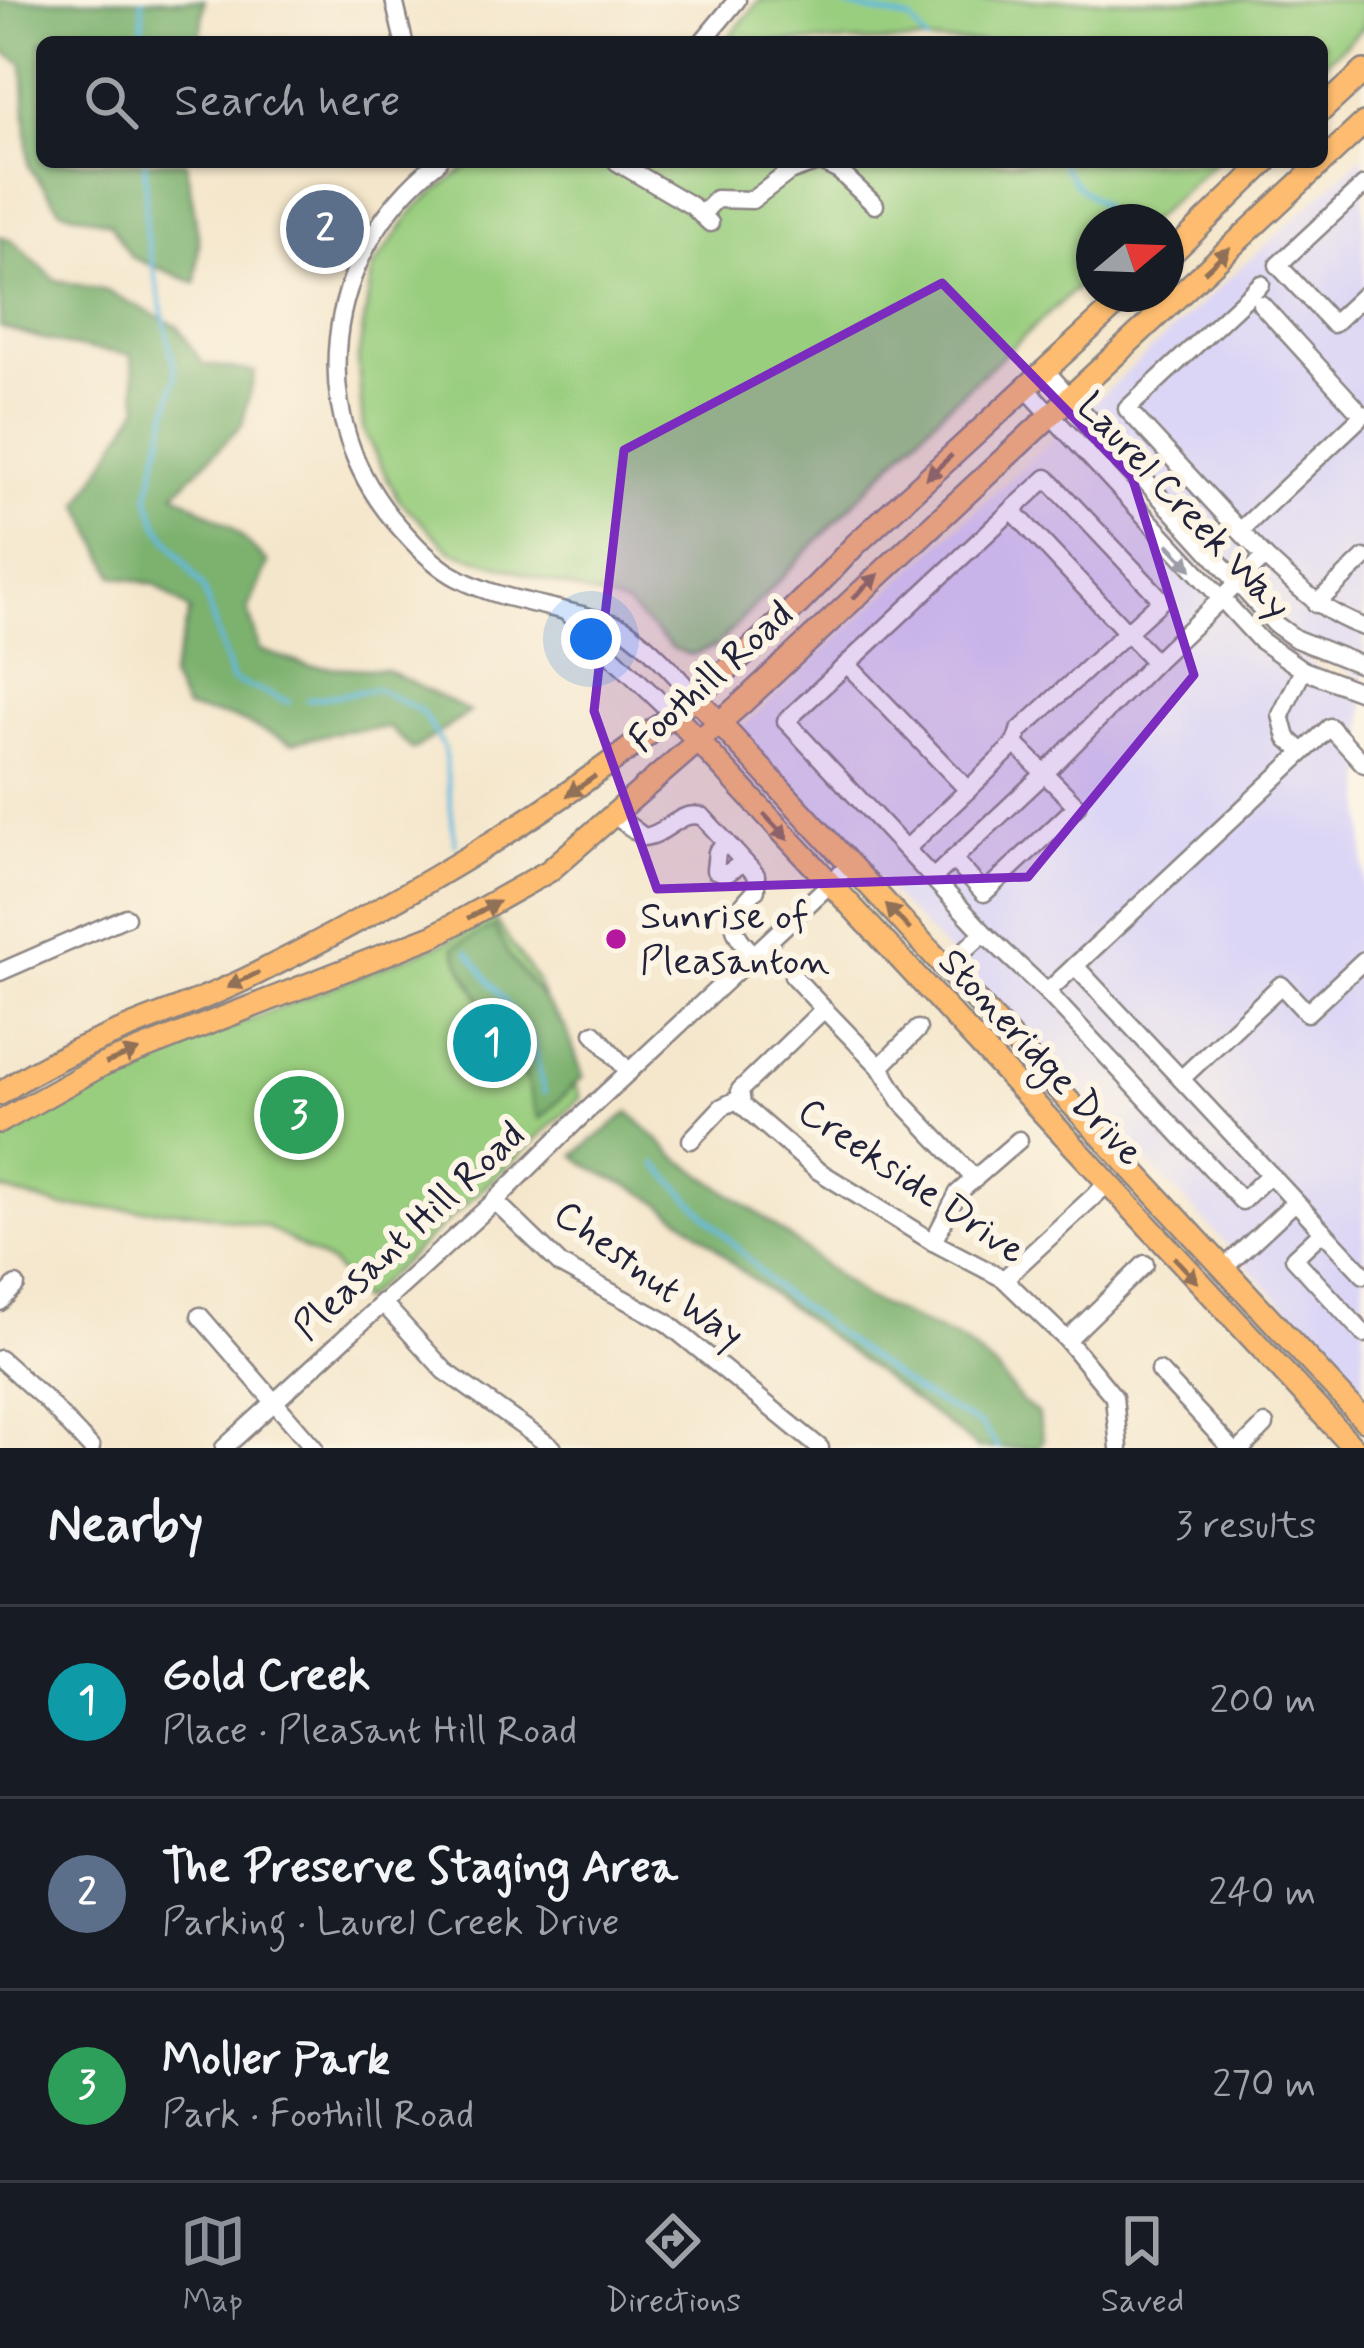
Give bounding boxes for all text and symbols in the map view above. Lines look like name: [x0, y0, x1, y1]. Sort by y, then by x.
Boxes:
search box: [36, 36, 1328, 168]
icon: search: [78, 69, 144, 135]
text: Search here: [174, 73, 401, 132]
pin: 2: [286, 184, 364, 274]
north arrow: [1076, 204, 1184, 312]
one-way arrow: [1202, 247, 1231, 275]
street label: Laurel Creek Way: [1065, 383, 1301, 631]
one-way arrow: [925, 453, 954, 480]
one-way arrow: [1166, 542, 1193, 571]
one-way arrow: [851, 573, 880, 600]
street label: Foothill Road: [619, 591, 805, 765]
your location: [561, 609, 621, 669]
one-way arrow: [565, 774, 597, 797]
one-way arrow: [762, 813, 790, 842]
place label: Sunrise of Pleasanton: [640, 892, 830, 988]
one-way arrow: [466, 900, 501, 921]
one-way arrow: [884, 902, 912, 931]
marker: Sunrise of Pleasanton: [603, 926, 629, 952]
street label: Stoneridge Drive: [924, 938, 1154, 1180]
one-way arrow: [226, 970, 260, 990]
pin: 1: [453, 998, 531, 1088]
one-way arrow: [105, 1046, 141, 1065]
pin: 3: [260, 1070, 338, 1160]
street label: Creekside Drive: [787, 1087, 1035, 1277]
street label: Pleasant Hill Road: [283, 1111, 537, 1353]
street label: Chestnut Way: [543, 1190, 753, 1362]
one-way arrow: [1172, 1255, 1200, 1284]
text: Nearby: [48, 1493, 203, 1559]
text: 3 results: [1175, 1501, 1316, 1552]
text: Gold Creek: [162, 1647, 370, 1706]
text: 1: [78, 1676, 96, 1727]
text: 200 m: [1210, 1676, 1316, 1727]
text: Place · Pleasant Hill Road: [162, 1706, 577, 1757]
text: The Preserve Staging Area: [162, 1839, 678, 1898]
text: 2: [77, 1868, 97, 1919]
text: 240 m: [1208, 1868, 1316, 1919]
text: Parking · Laurel Creek Drive: [162, 1898, 620, 1949]
text: Moller Park: [162, 2031, 390, 2090]
text: 3: [78, 2060, 96, 2111]
text: 270 m: [1212, 2060, 1316, 2111]
text: Park · Foothill Road: [162, 2090, 474, 2141]
tab: Map: [180, 2208, 246, 2324]
tab: Directions: [605, 2208, 741, 2324]
tab: Saved: [1101, 2208, 1184, 2324]

